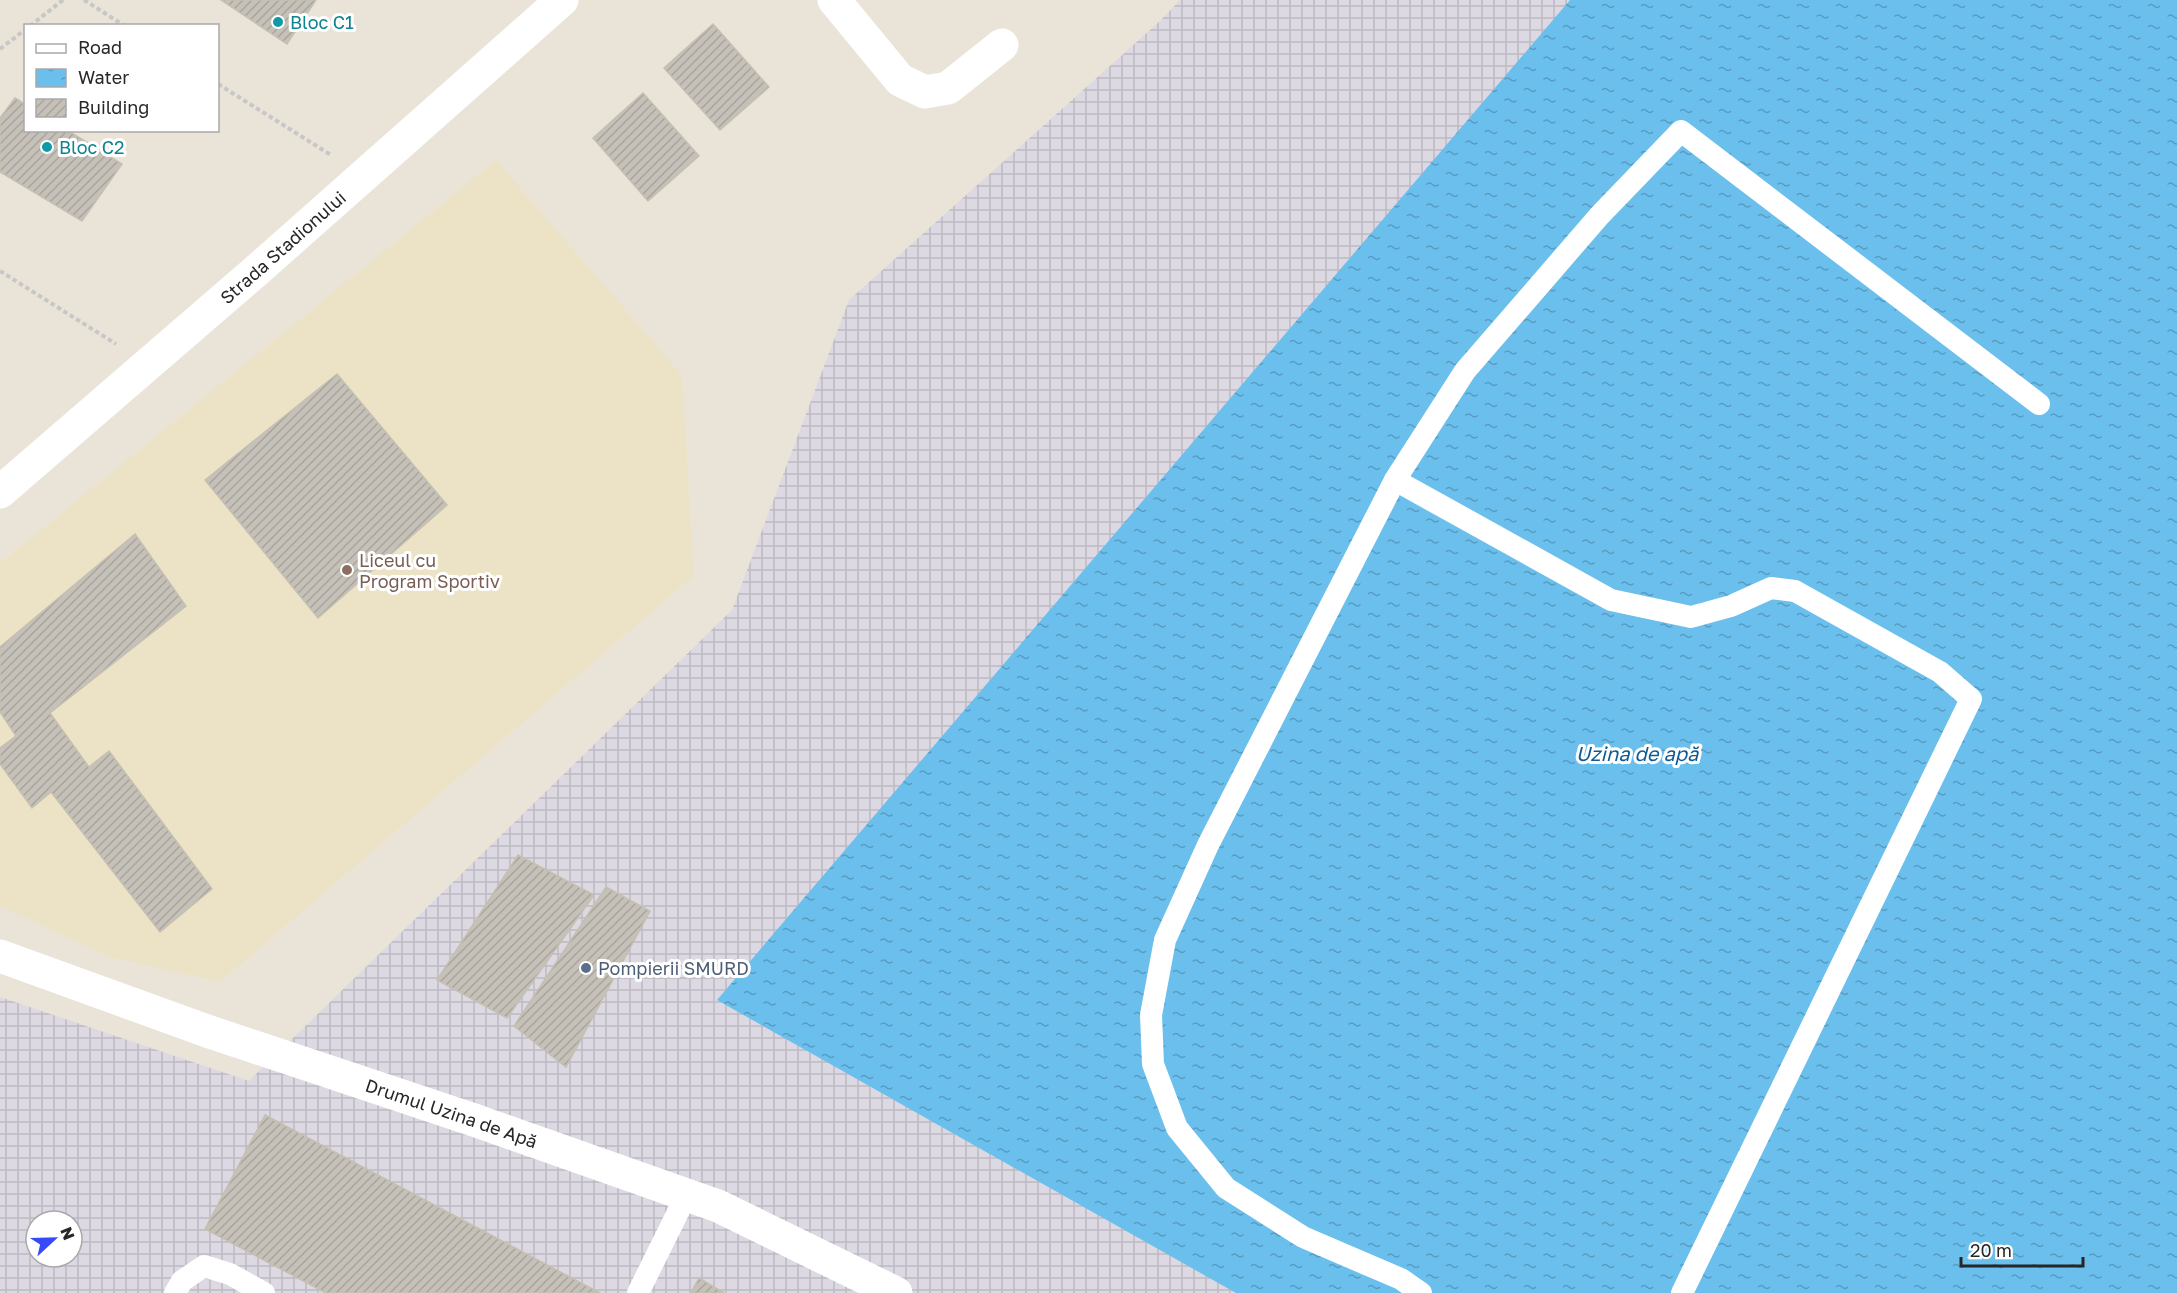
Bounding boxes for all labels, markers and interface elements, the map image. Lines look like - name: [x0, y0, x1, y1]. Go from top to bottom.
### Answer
- place label: Bloc C1: [290, 11, 354, 33]
- marker: Bloc C1: [271, 15, 285, 29]
- legend: [24, 24, 219, 132]
- text: Road: [78, 36, 122, 58]
- text: Water: [78, 66, 129, 88]
- text: Building: [78, 96, 149, 118]
- place label: Bloc C2: [59, 136, 124, 158]
- marker: Bloc C2: [40, 140, 54, 154]
- street label: Strada Stadionului: [215, 186, 350, 308]
- place label: Liceul cu Program Sportiv: [359, 549, 500, 592]
- marker: Liceul cu Program Sportiv: [340, 563, 354, 577]
- water label: Uzina de apă: [1576, 741, 1700, 765]
- place label: Pompierii SMURD: [598, 957, 749, 979]
- marker: Pompierii SMURD: [579, 961, 593, 975]
- street label: Drumul Uzina de Apă: [363, 1074, 540, 1152]
- north arrow: [24, 1209, 84, 1269]
- text: N: [56, 1224, 79, 1243]
- scale bar: [1961, 1230, 2082, 1268]
- text: 20 m: [1970, 1239, 2012, 1261]

